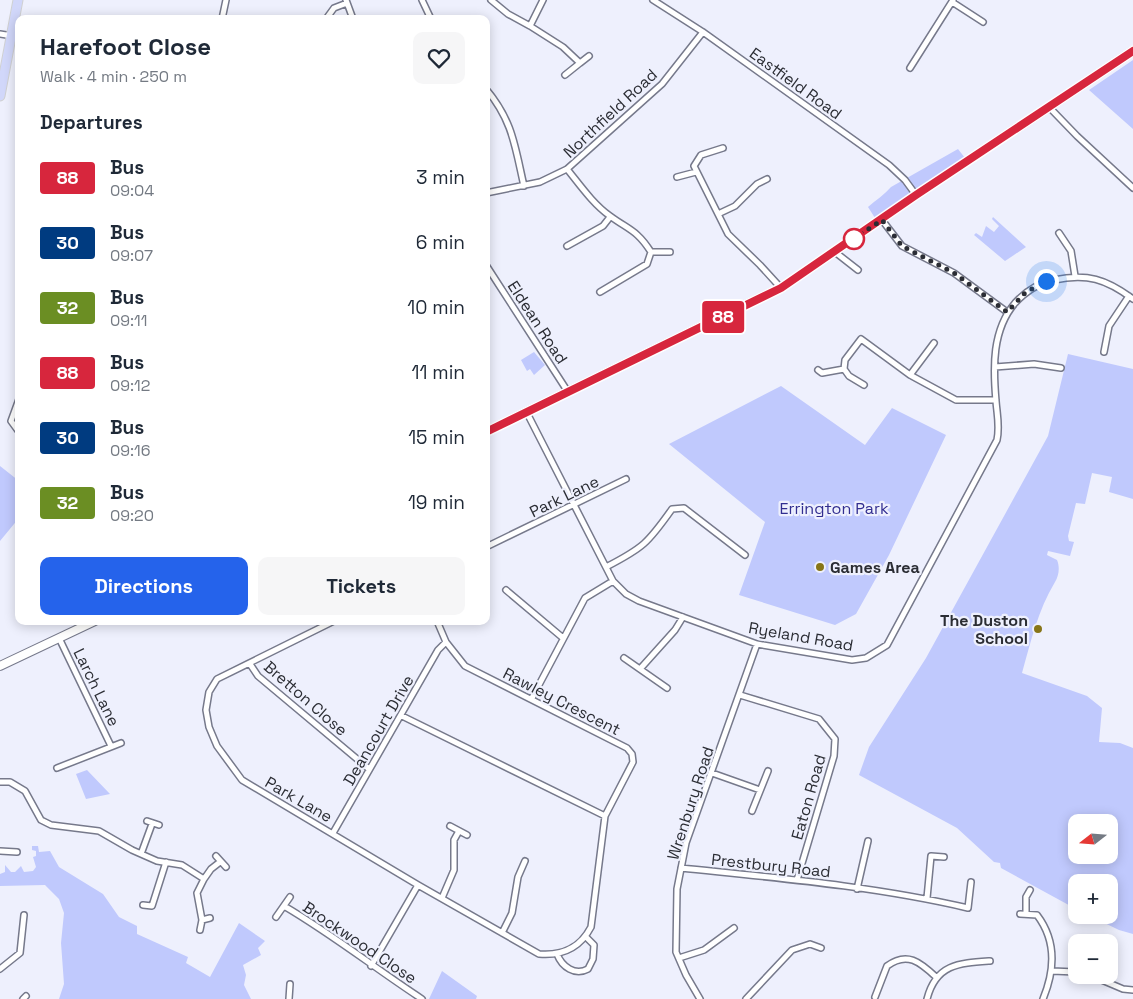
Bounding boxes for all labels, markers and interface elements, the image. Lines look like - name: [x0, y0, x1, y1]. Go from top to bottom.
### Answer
- text: Harefoot Close: [40, 31, 211, 62]
- button: heart: [413, 32, 465, 84]
- street label: Eastfield Road: [745, 43, 846, 124]
- street label: Northfield Road: [559, 64, 662, 162]
- text: Walk · 4 min · 250 m: [40, 66, 187, 87]
- text: Departures: [40, 110, 143, 135]
- text: Bus: [110, 155, 144, 180]
- text: 3 min: [416, 165, 465, 190]
- text: 88: [57, 166, 78, 189]
- text: 09:04: [110, 180, 154, 201]
- text: Bus: [110, 220, 144, 245]
- unlabelled marker: [843, 228, 865, 250]
- text: 6 min: [416, 230, 465, 255]
- text: 30: [56, 231, 79, 254]
- text: 09:07: [110, 245, 153, 266]
- your location: [1034, 269, 1059, 294]
- street label: Eldean Road: [503, 277, 572, 368]
- text: Bus: [110, 285, 144, 310]
- text: 10 min: [407, 295, 465, 320]
- text: 32: [57, 296, 78, 319]
- line badge: 88: [700, 301, 746, 333]
- text: 88: [712, 305, 734, 328]
- text: 09:11: [110, 310, 147, 331]
- text: Bus: [110, 350, 144, 375]
- text: 11 min: [412, 360, 465, 385]
- text: 88: [57, 361, 78, 384]
- text: 09:12: [110, 375, 150, 396]
- text: Bus: [110, 415, 144, 440]
- text: 15 min: [408, 425, 465, 450]
- text: 30: [56, 426, 79, 449]
- text: 09:16: [110, 440, 151, 461]
- street label: Park Lane: [526, 471, 602, 522]
- text: Bus: [110, 480, 144, 505]
- text: 19 min: [408, 490, 465, 515]
- text: 32: [57, 491, 78, 514]
- park label: Errington Park: [779, 498, 889, 519]
- text: 09:20: [110, 505, 154, 526]
- button: Directions: [40, 557, 248, 615]
- button: Tickets: [258, 557, 465, 615]
- place label: Games Area: [830, 557, 920, 578]
- marker: Games Area: [814, 561, 826, 573]
- place label: The Duston School: [940, 610, 1028, 649]
- street label: Ryeland Road: [747, 617, 855, 656]
- marker: The Duston School: [1032, 623, 1044, 635]
- street label: Larch Lane: [69, 645, 124, 730]
- street label: Bretton Close: [259, 656, 352, 740]
- street label: Rawley Crescent: [499, 663, 624, 740]
- street label: Deancourt Drive: [338, 671, 419, 789]
- street label: Wrenbury Road: [662, 744, 719, 863]
- street label: Eaton Road: [786, 752, 831, 842]
- street label: Park Lane: [261, 772, 336, 827]
- north arrow: [1068, 814, 1118, 864]
- map controls: [1068, 814, 1118, 984]
- street label: Prestbury Road: [710, 849, 832, 882]
- button: +: [1068, 874, 1118, 924]
- street label: Brockwood Close: [299, 896, 421, 988]
- button: −: [1068, 934, 1118, 984]

